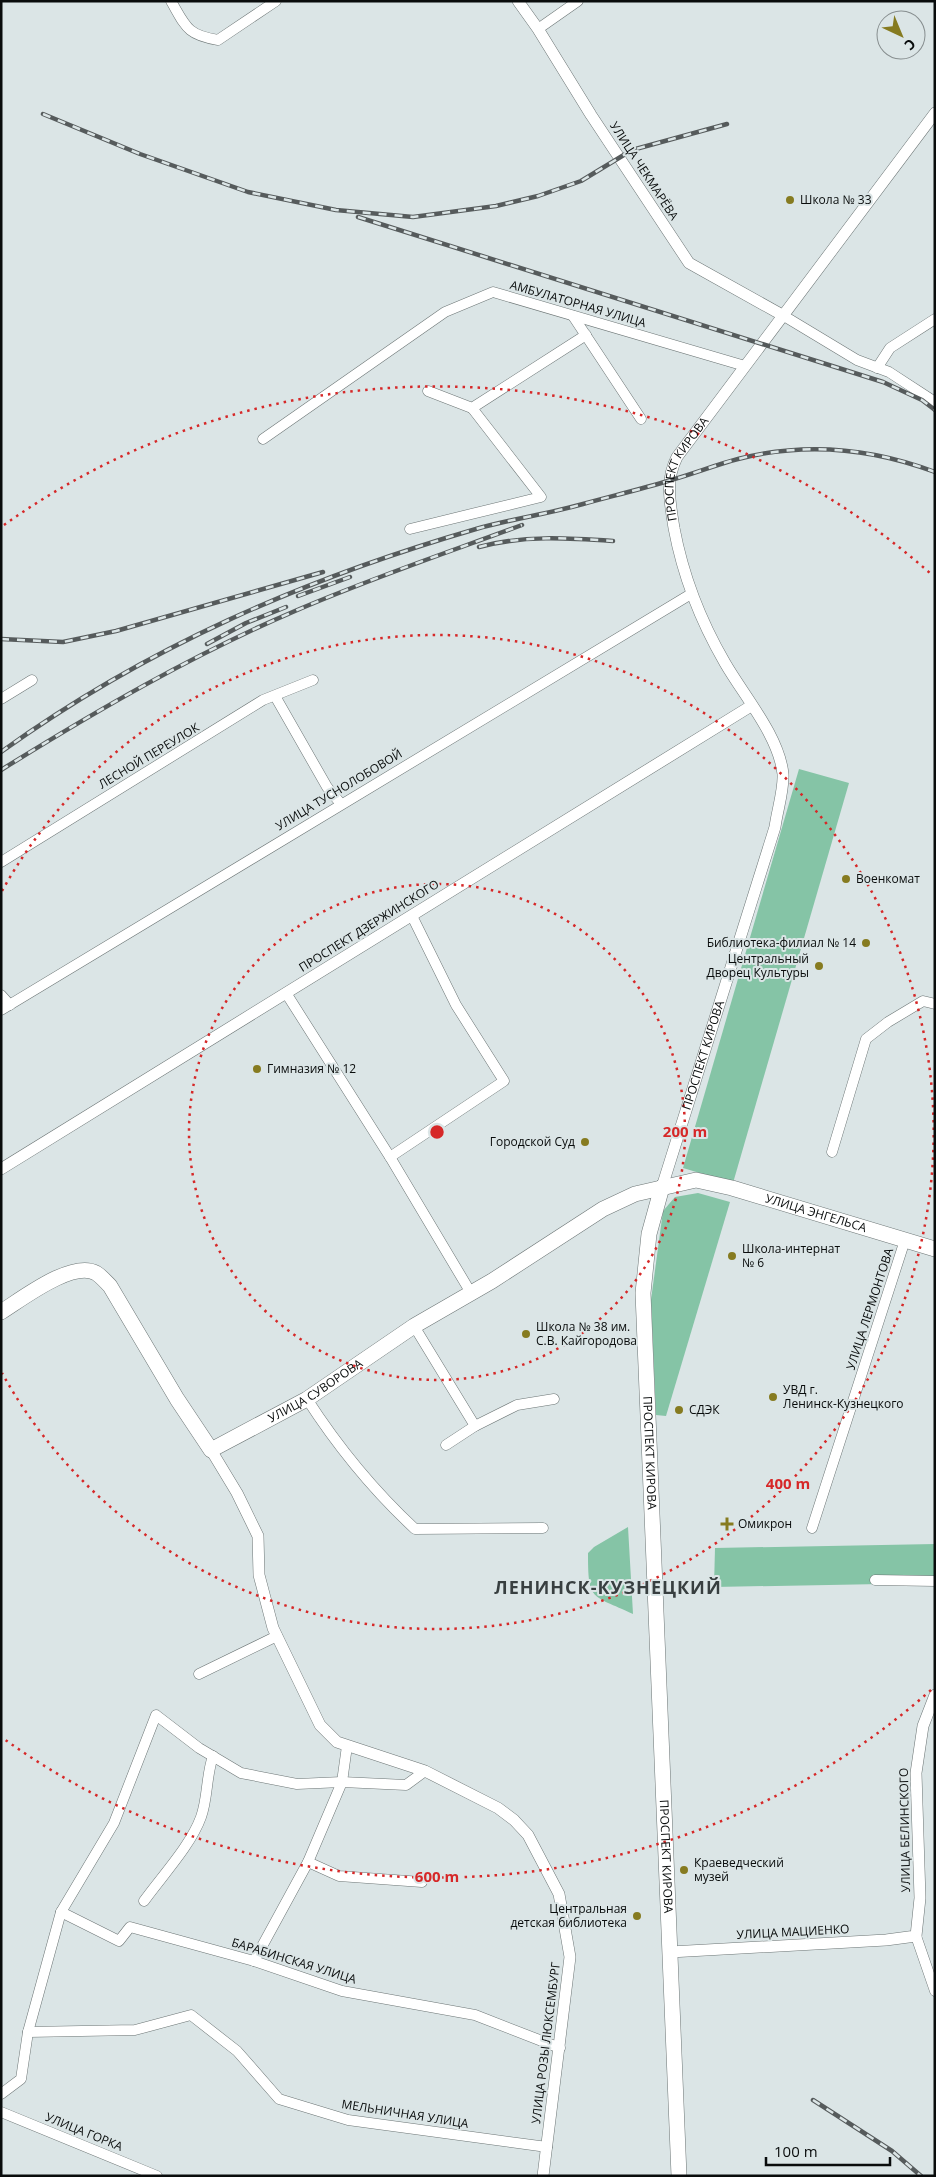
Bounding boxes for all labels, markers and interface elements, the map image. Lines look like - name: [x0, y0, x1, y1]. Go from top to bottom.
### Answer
- north arrow: [876, 10, 926, 60]
- text: С: [901, 35, 920, 55]
- street label: УЛИЦА ЧЕКМАРЁВА: [606, 118, 683, 224]
- place label: Школа № 33: [800, 191, 872, 208]
- marker: Школа № 33: [784, 194, 796, 206]
- street label: АМБУЛАТОРНАЯ УЛИЦА: [508, 276, 649, 331]
- street label: ПРОСПЕКТ КИРОВА: [660, 413, 713, 522]
- street label: ЛЕСНОЙ ПЕРЕУЛОК: [95, 718, 203, 792]
- street label: УЛИЦА ТУСНОЛОБОВОЙ: [272, 745, 405, 834]
- place label: Военкомат: [856, 870, 920, 887]
- marker: Военкомат: [840, 873, 852, 885]
- street label: ПРОСПЕКТ ДЗЕРЖИНСКОГО: [295, 875, 442, 976]
- place label: Библиотека-филиал № 14: [707, 934, 856, 951]
- marker: Библиотека-филиал № 14: [860, 937, 872, 949]
- place label: Центральный Дворец Культуры: [706, 950, 809, 981]
- marker: Центральный Дворец Культуры: [813, 960, 825, 972]
- street label: ПРОСПЕКТ КИРОВА: [678, 998, 728, 1112]
- place label: Гимназия № 12: [267, 1060, 356, 1077]
- marker: Гимназия № 12: [251, 1063, 263, 1075]
- text: 200 m: [663, 1121, 707, 1141]
- centre of rings: [428, 1123, 446, 1141]
- place label: Городской Суд: [490, 1133, 575, 1150]
- marker: Городской Суд: [579, 1136, 591, 1148]
- street label: УЛИЦА ЭНГЕЛЬСА: [763, 1189, 869, 1236]
- place label: Школа-интернат № 6: [742, 1240, 840, 1271]
- street label: УЛИЦА ЛЕРМОНТОВА: [842, 1245, 897, 1372]
- marker: Школа-интернат № 6: [726, 1250, 738, 1262]
- place label: Школа № 38 им. С.В. Кайгородова: [536, 1318, 637, 1349]
- marker: Школа № 38 им. С.В. Кайгородова: [520, 1328, 532, 1340]
- street label: УЛИЦА СУВОРОВА: [265, 1354, 366, 1426]
- place label: УВД г. Ленинск-Кузнецкого: [783, 1381, 904, 1412]
- marker: УВД г. Ленинск-Кузнецкого: [767, 1391, 779, 1403]
- street label: ПРОСПЕКТ КИРОВА: [639, 1396, 661, 1510]
- place label: СДЭК: [689, 1401, 720, 1418]
- marker: СДЭК: [673, 1404, 685, 1416]
- text: 400 m: [766, 1473, 810, 1493]
- place label: Омикрон: [738, 1515, 792, 1532]
- marker: Омикрон: [720, 1517, 734, 1531]
- district label: ЛЕНИНСК-КУЗНЕЦКИЙ: [494, 1575, 722, 1599]
- street label: УЛИЦА БЕЛИНСКОГО: [895, 1768, 914, 1893]
- street label: ПРОСПЕКТ КИРОВА: [656, 1799, 677, 1914]
- place label: Краеведческий музей: [694, 1854, 784, 1885]
- marker: Краеведческий музей: [678, 1864, 690, 1876]
- text: 600 m: [415, 1866, 459, 1886]
- place label: Центральная детская библиотека: [510, 1900, 627, 1931]
- marker: Центральная детская библиотека: [631, 1910, 643, 1922]
- street label: УЛИЦА МАЦИЕНКО: [736, 1920, 850, 1943]
- street label: БАРАБИНСКАЯ УЛИЦА: [230, 1933, 359, 1988]
- street label: УЛИЦА РОЗЫ ЛЮКСЕМБУРГ: [527, 1961, 564, 2125]
- street label: МЕЛЬНИЧНАЯ УЛИЦА: [340, 2095, 470, 2132]
- street label: УЛИЦА ГОРКА: [43, 2108, 126, 2155]
- scale bar: [766, 2134, 890, 2166]
- text: 100 m: [774, 2141, 818, 2161]

